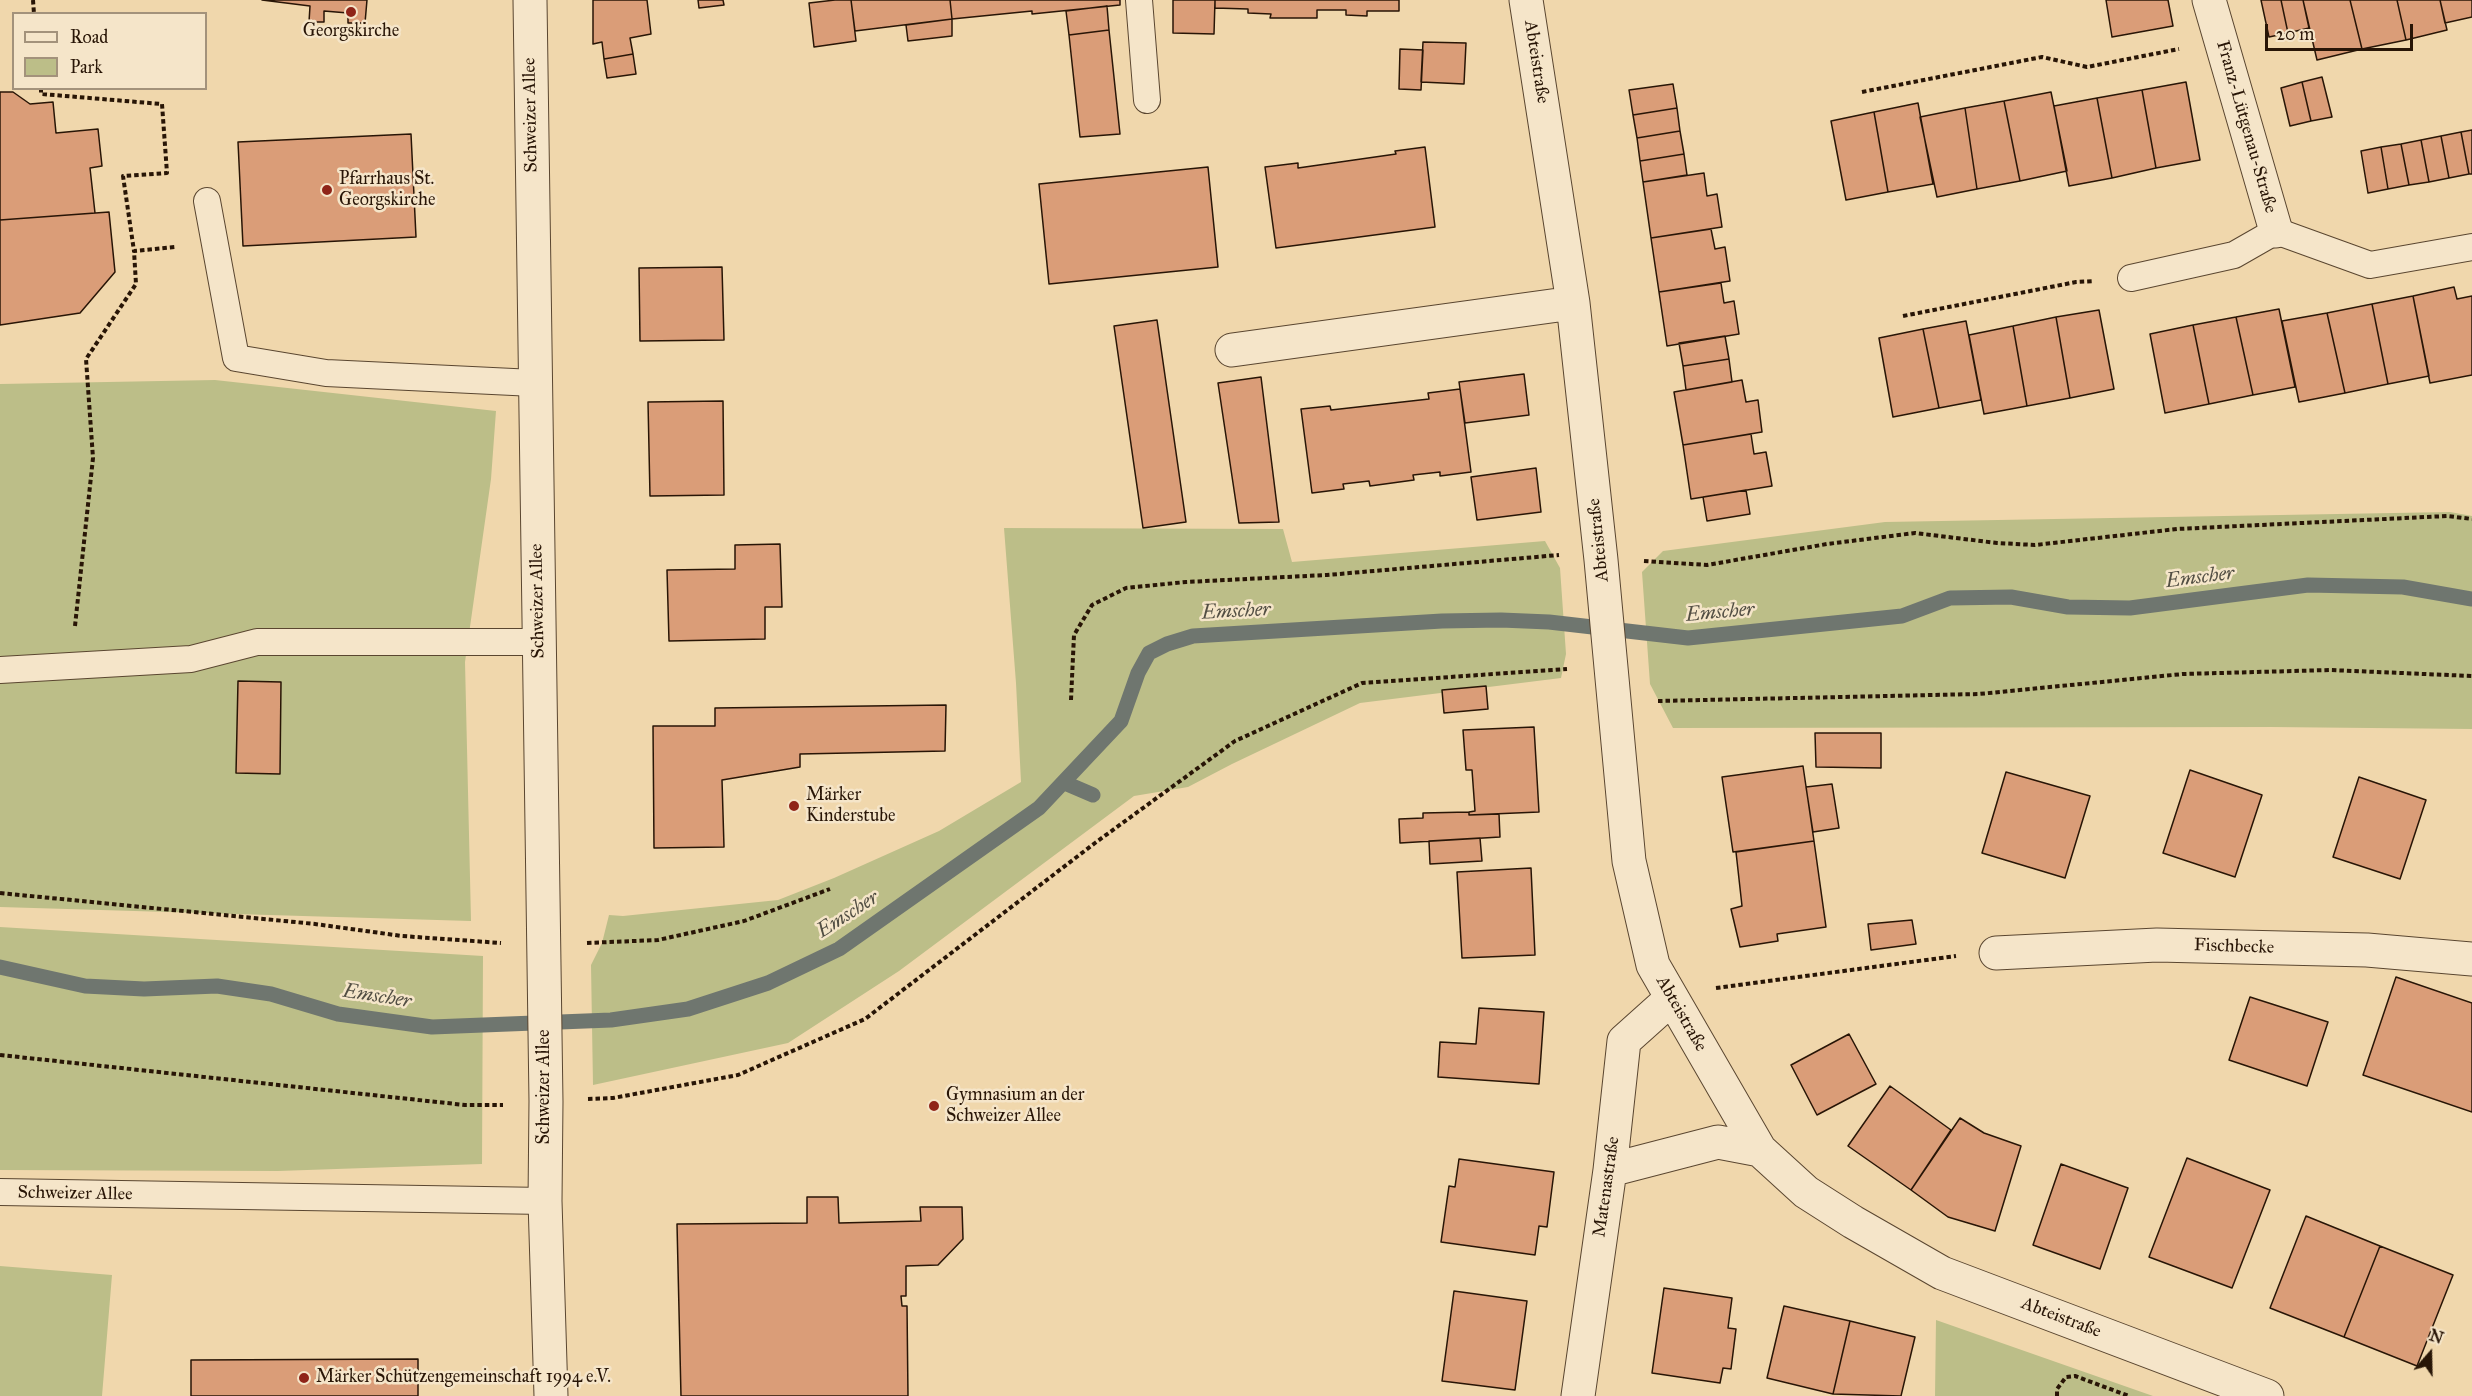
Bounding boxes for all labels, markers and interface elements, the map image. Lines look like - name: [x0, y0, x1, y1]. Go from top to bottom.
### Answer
- marker: Georgskirche: [344, 5, 358, 19]
- legend: [12, 12, 207, 90]
- scale bar: [2268, 12, 2416, 50]
- street label: Abteistraße: [1519, 19, 1553, 105]
- place label: Georgskirche: [303, 21, 399, 43]
- text: 20 m: [2276, 23, 2314, 45]
- text: Road: [70, 26, 108, 48]
- street label: Franz-Lütgenau-Straße: [2211, 38, 2281, 216]
- text: Park: [70, 56, 103, 78]
- street label: Schweizer Allee: [519, 57, 543, 173]
- place label: Pfarrhaus St. Georgskirche: [339, 169, 435, 212]
- marker: Pfarrhaus St. Georgskirche: [320, 183, 334, 197]
- street label: Abteistraße: [1584, 497, 1614, 583]
- street label: Schweizer Allee: [526, 543, 550, 659]
- water label: Emscher: [2164, 562, 2236, 594]
- water label: Emscher: [1201, 598, 1271, 626]
- water label: Emscher: [1685, 598, 1755, 628]
- place label: Märker Kinderstube: [806, 785, 895, 828]
- marker: Märker Kinderstube: [787, 799, 801, 813]
- water label: Emscher: [812, 886, 884, 944]
- street label: Fischbecke: [2193, 935, 2275, 959]
- street label: Abteistraße: [1651, 972, 1711, 1056]
- water label: Emscher: [341, 980, 413, 1014]
- street label: Schweizer Allee: [534, 1029, 556, 1145]
- place label: Gymnasium an der Schweizer Allee: [946, 1085, 1085, 1128]
- marker: Gymnasium an der Schweizer Allee: [927, 1099, 941, 1113]
- street label: Matenastraße: [1589, 1135, 1625, 1239]
- street label: Schweizer Allee: [17, 1182, 133, 1206]
- street label: Abteistraße: [2018, 1293, 2104, 1343]
- north arrow: [2400, 1324, 2460, 1384]
- text: N: [2427, 1325, 2446, 1348]
- place label: Märker Schützengemeinschaft 1994 e.V.: [316, 1367, 611, 1389]
- marker: Märker Schützengemeinschaft 1994 e.V.: [297, 1371, 311, 1385]

